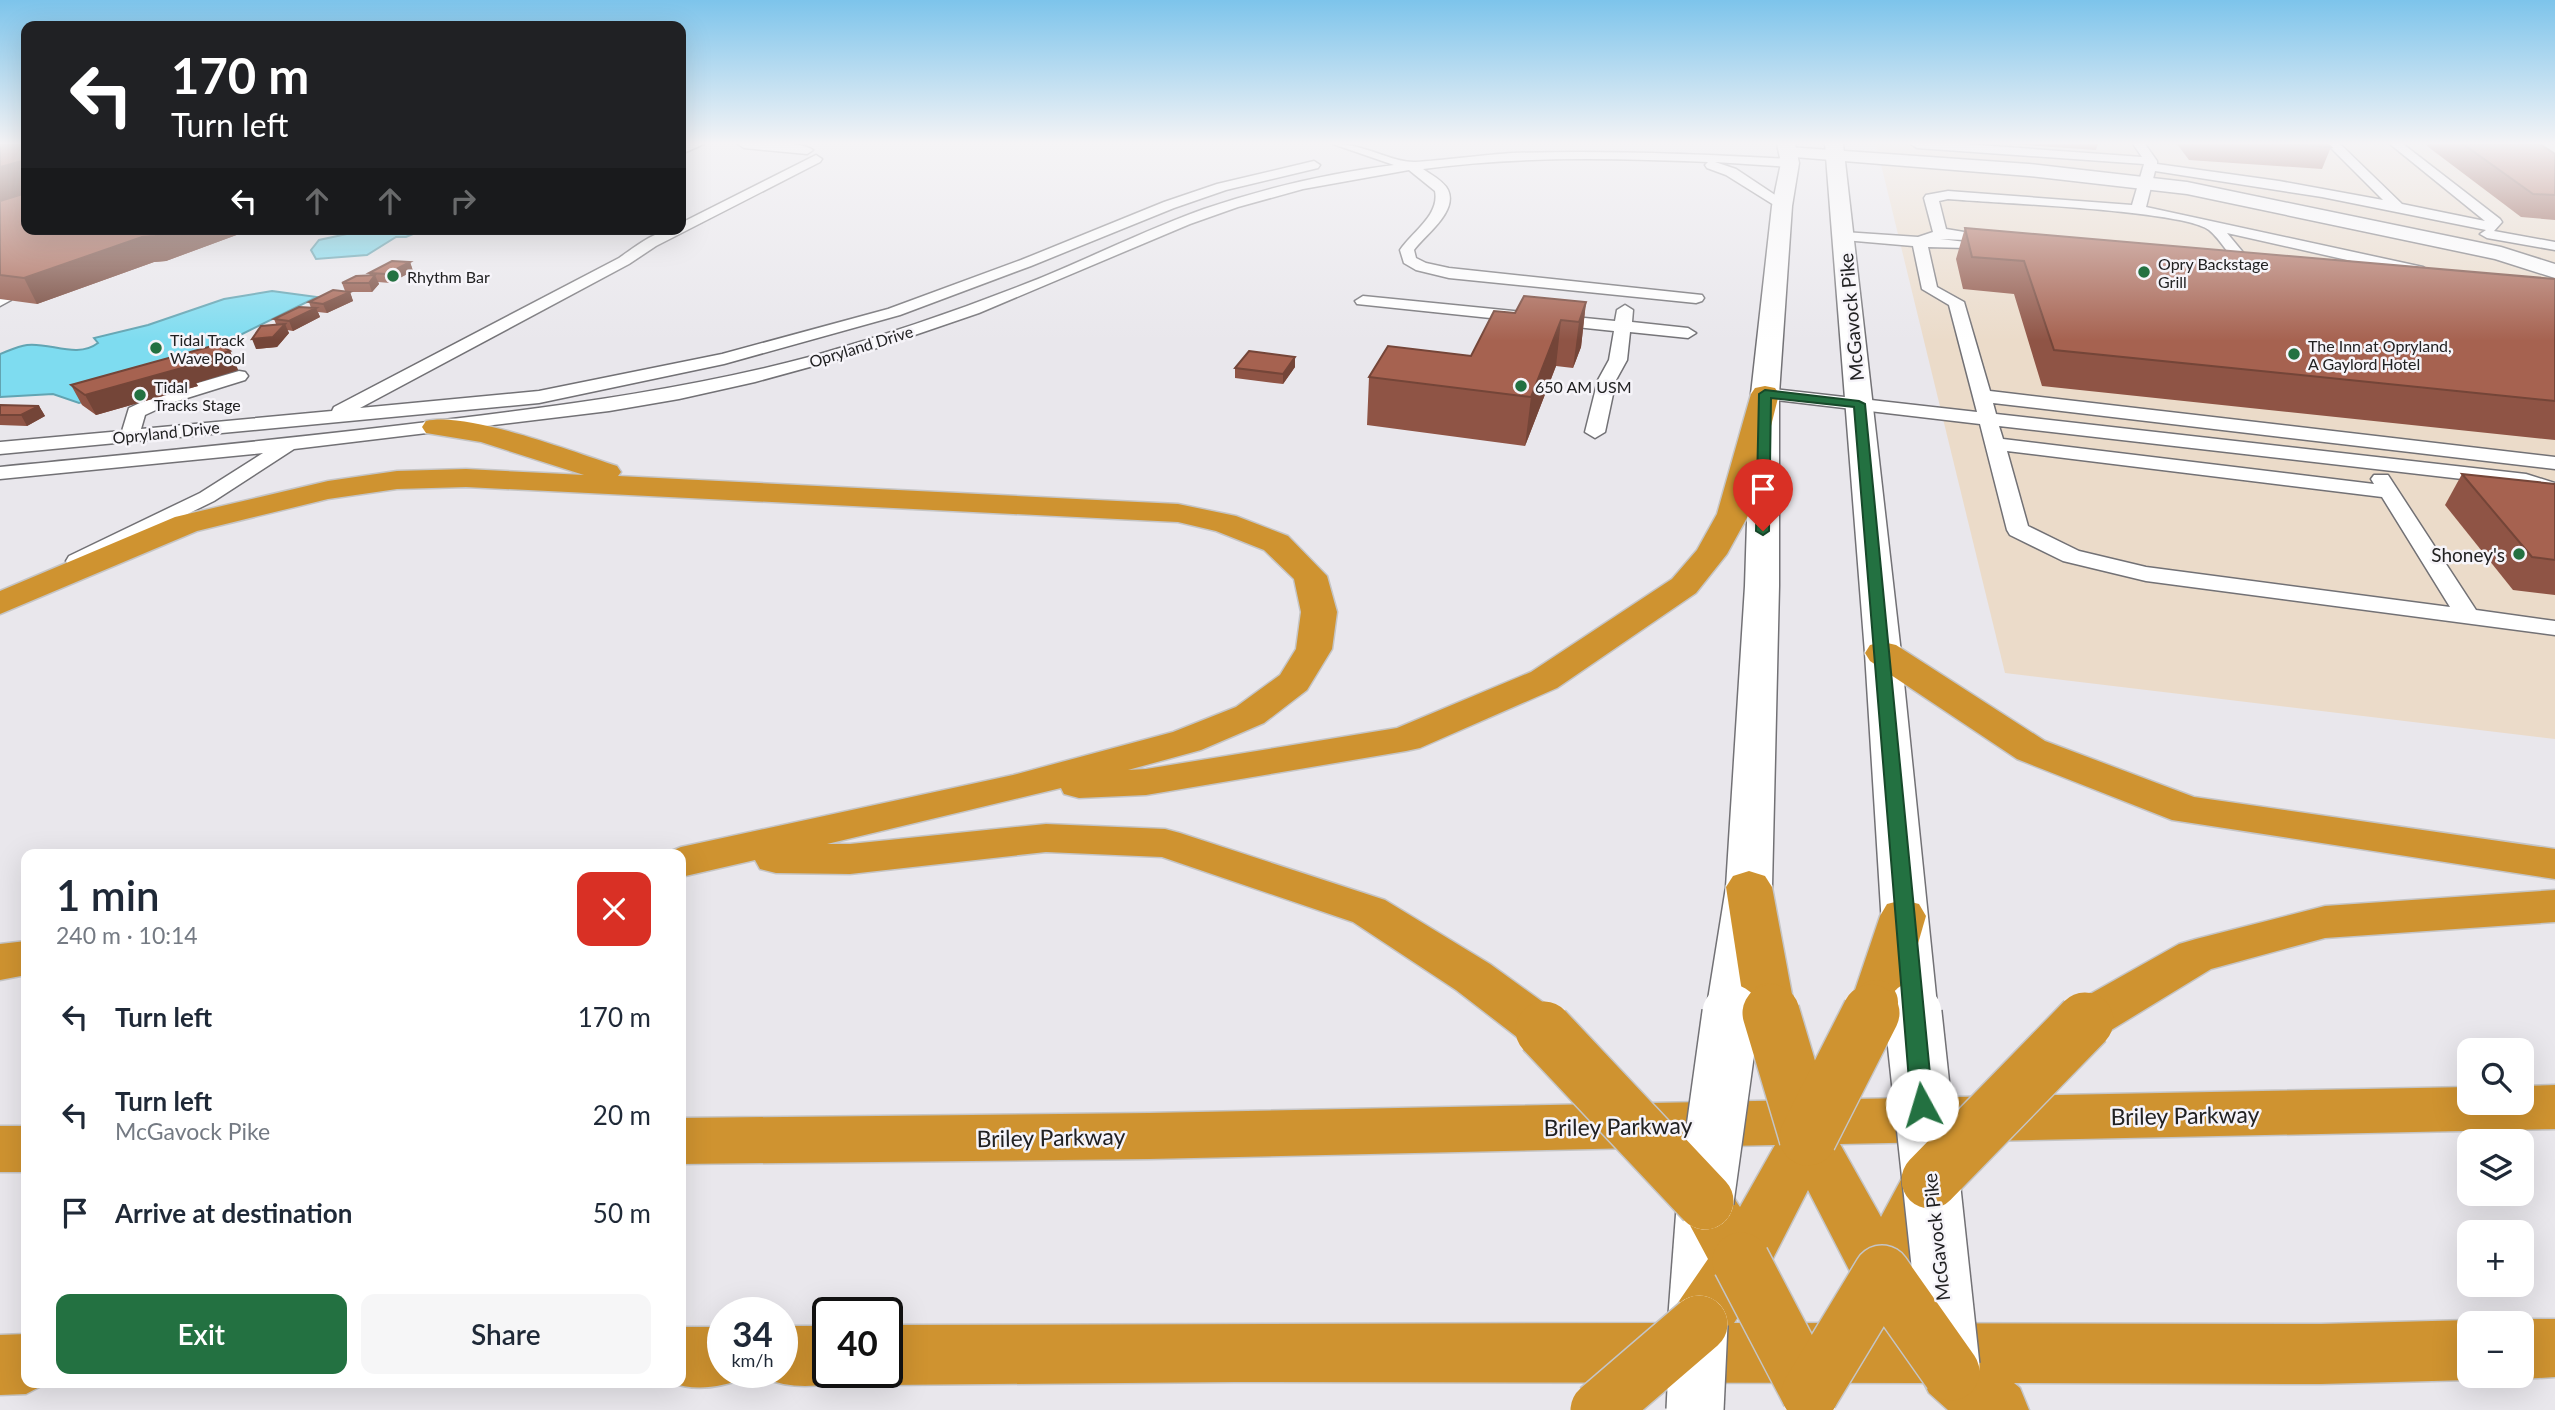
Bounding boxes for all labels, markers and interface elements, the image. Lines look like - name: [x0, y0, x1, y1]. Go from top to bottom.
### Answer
- text: 170 m: [171, 46, 309, 104]
- icon: left: [56, 49, 147, 140]
- text: Turn left: [171, 105, 288, 144]
- icon: left: [225, 182, 263, 220]
- icon: ahead: [298, 182, 336, 220]
- icon: ahead: [371, 182, 409, 220]
- icon: right: [444, 182, 482, 220]
- street label: McGavock Pike: [1834, 252, 1868, 382]
- place label: Opry Backstage Grill: [2158, 254, 2269, 291]
- marker: Opry Backstage Grill: [2136, 264, 2152, 280]
- place label: Rhythm Bar: [407, 267, 490, 286]
- marker: Rhythm Bar: [385, 268, 401, 284]
- street label: Opryland Drive: [807, 321, 915, 371]
- place label: Tidal Track Wave Pool: [170, 330, 246, 367]
- place label: The Inn at Opryland, A Gaylord Hotel: [2308, 336, 2452, 373]
- marker: Tidal Track Wave Pool: [148, 340, 164, 356]
- marker: The Inn at Opryland, A Gaylord Hotel: [2286, 346, 2302, 362]
- place label: Tidal Tracks Stage: [154, 377, 241, 414]
- place label: 650 AM USM: [1535, 377, 1632, 396]
- marker: 650 AM USM: [1513, 378, 1529, 394]
- marker: Tidal Tracks Stage: [132, 387, 148, 403]
- street label: Opryland Drive: [112, 417, 220, 447]
- pin: [1733, 459, 1793, 531]
- icon: arrive: [1744, 470, 1782, 508]
- place label: Shoney's: [2431, 543, 2505, 566]
- marker: Shoney's: [2511, 546, 2527, 562]
- text: 1 min: [56, 870, 160, 920]
- button: close: [577, 872, 651, 946]
- text: 240 m · 10:14: [56, 921, 198, 949]
- icon: left: [56, 998, 94, 1036]
- text: Turn left: [115, 1001, 212, 1033]
- text: 170 m: [578, 1001, 651, 1033]
- map controls: [2457, 1038, 2534, 1388]
- button: search: [2457, 1038, 2534, 1115]
- position arrow: [1885, 1068, 1959, 1142]
- text: Turn left: [115, 1085, 212, 1117]
- icon: left: [56, 1096, 94, 1134]
- text: 20 m: [593, 1099, 651, 1131]
- street label: Briley Parkway: [2110, 1100, 2260, 1130]
- street label: Briley Parkway: [1543, 1111, 1693, 1141]
- text: McGavock Pike: [115, 1117, 270, 1145]
- street label: Briley Parkway: [976, 1122, 1126, 1152]
- button: layers: [2457, 1129, 2534, 1206]
- street label: McGavock Pike: [1918, 1172, 1954, 1302]
- icon: arrive: [56, 1194, 94, 1232]
- text: Arrive at destination: [115, 1197, 352, 1229]
- text: 50 m: [593, 1197, 651, 1229]
- button: +: [2457, 1220, 2534, 1297]
- button: Exit: [56, 1294, 347, 1374]
- button: Share: [361, 1294, 651, 1374]
- speed limit sign: 40: [812, 1297, 903, 1388]
- button: −: [2457, 1311, 2534, 1388]
- text: 34: [732, 1312, 773, 1354]
- text: km/h: [731, 1349, 774, 1371]

